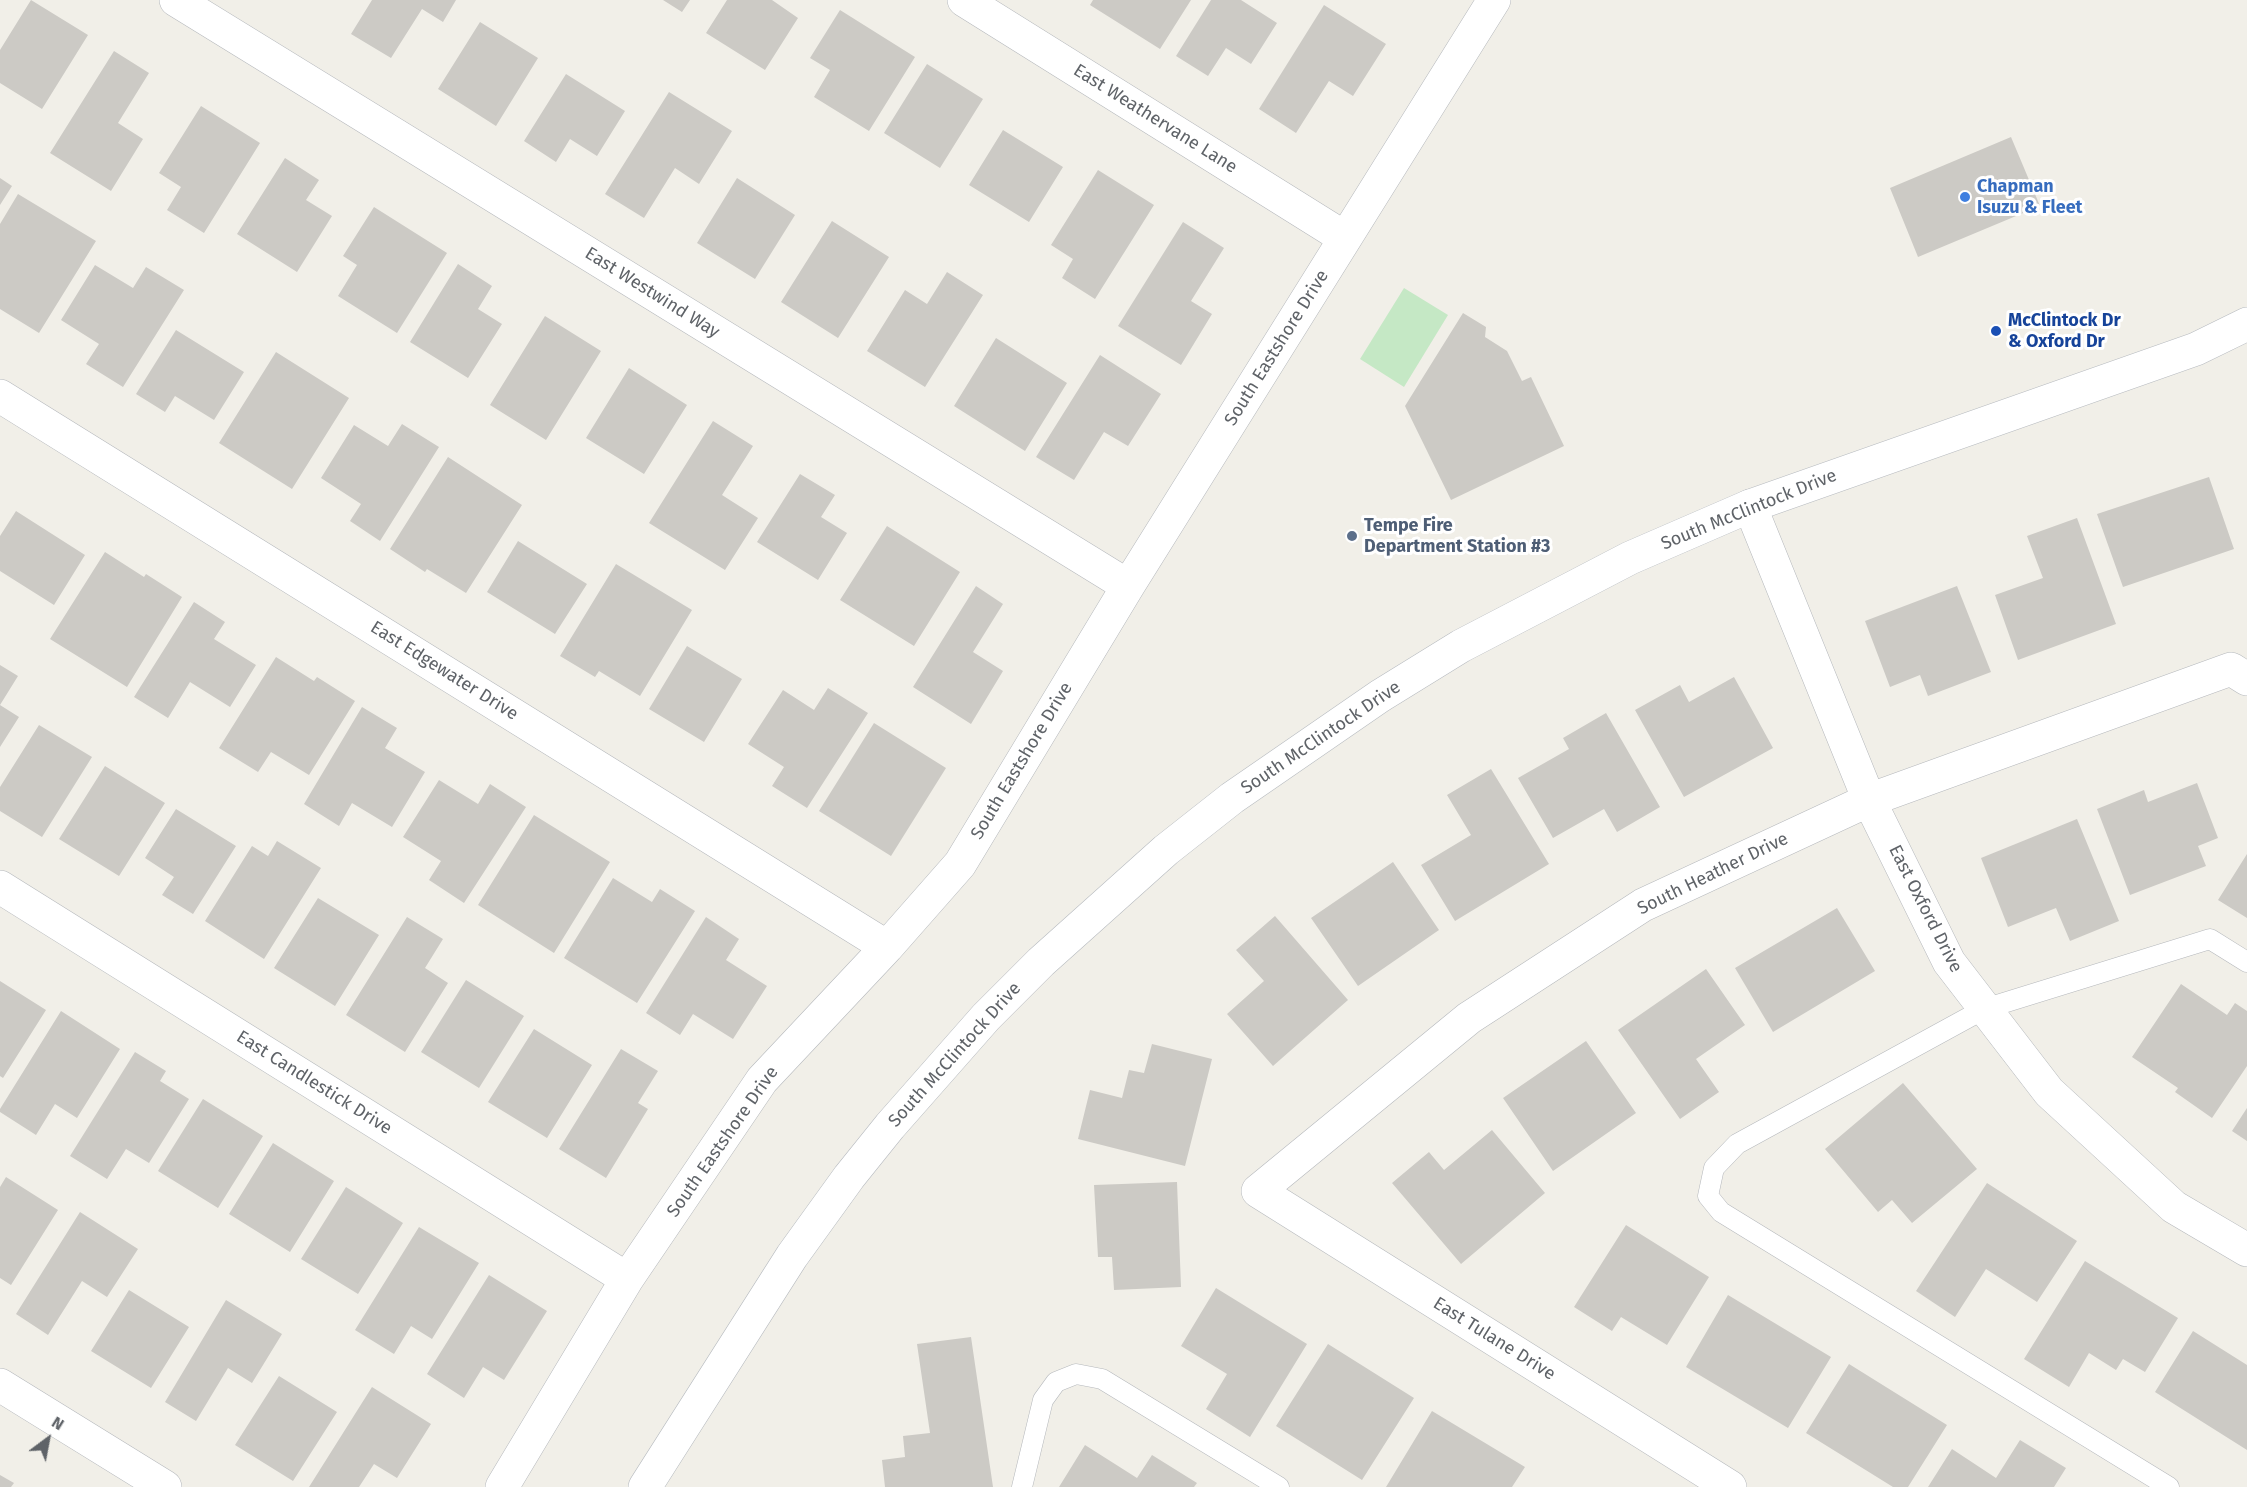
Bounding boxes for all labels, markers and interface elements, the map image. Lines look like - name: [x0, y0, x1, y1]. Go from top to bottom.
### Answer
- street label: East Weathervane Lane: [1069, 60, 1241, 178]
- place label: Chapman Isuzu & Fleet: [1977, 176, 2083, 219]
- marker: Chapman Isuzu & Fleet: [1958, 190, 1972, 204]
- street label: East Westwind Way: [581, 243, 723, 343]
- street label: South Eastshore Drive: [1220, 266, 1334, 430]
- place label: McClintock Dr & Oxford Dr: [2008, 310, 2121, 352]
- marker: McClintock Dr & Oxford Dr: [1989, 324, 2003, 338]
- street label: South McClintock Drive: [1658, 465, 1840, 555]
- place label: Tempe Fire Department Station #3: [1364, 515, 1550, 558]
- marker: Tempe Fire Department Station #3: [1345, 529, 1359, 543]
- street label: East Edgewater Drive: [366, 617, 522, 725]
- street label: South McClintock Drive: [1237, 677, 1405, 799]
- street label: South Eastshore Drive: [967, 679, 1077, 843]
- street label: South Heather Drive: [1634, 828, 1792, 920]
- street label: East Oxford Drive: [1884, 842, 1966, 976]
- street label: South McClintock Drive: [884, 978, 1026, 1132]
- street label: East Candlestick Drive: [232, 1026, 396, 1140]
- street label: South Eastshore Drive: [663, 1062, 783, 1222]
- street label: East Tulane Drive: [1429, 1293, 1559, 1385]
- north arrow: [18, 1409, 78, 1469]
- text: N: [48, 1412, 67, 1434]

